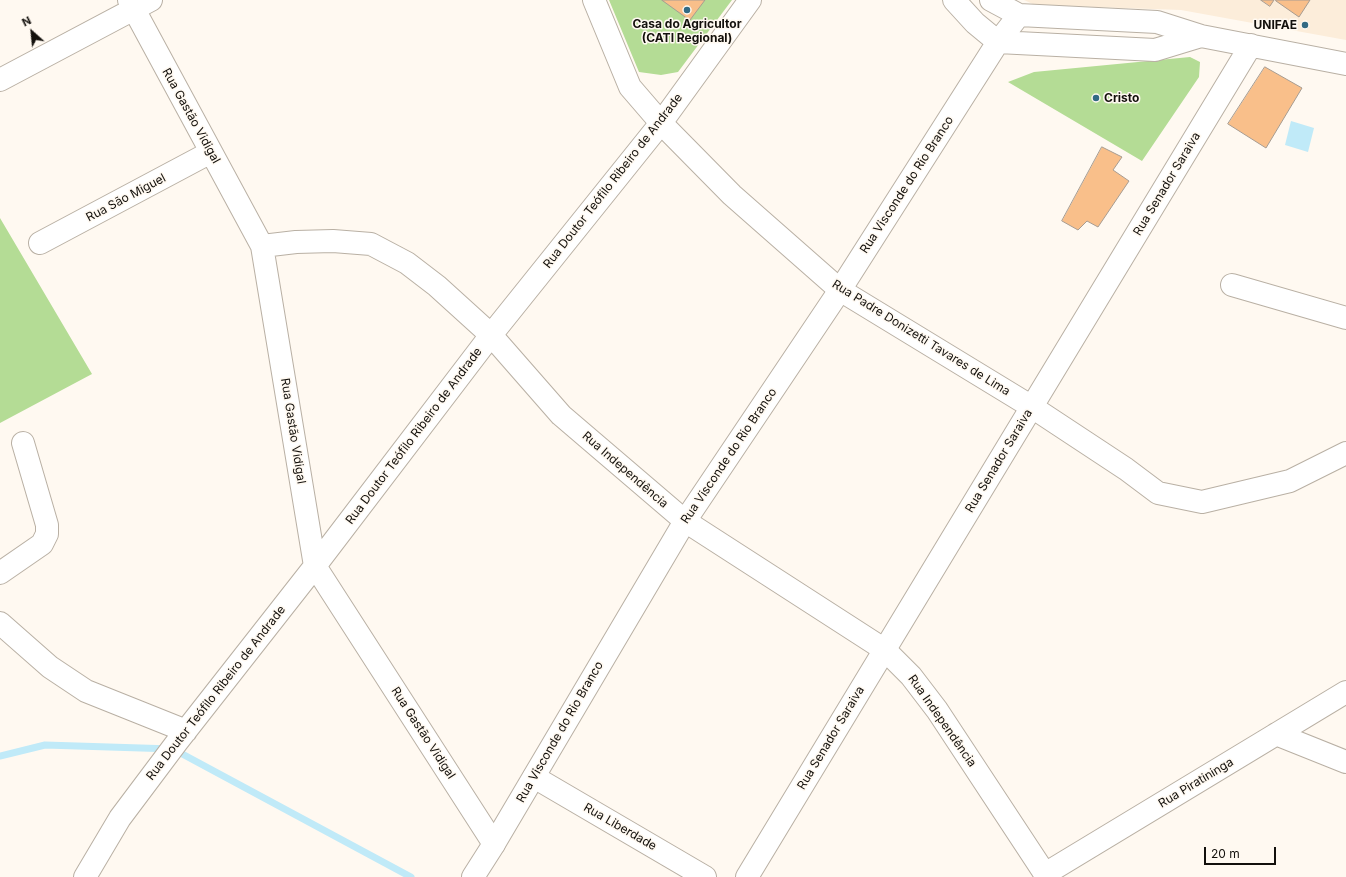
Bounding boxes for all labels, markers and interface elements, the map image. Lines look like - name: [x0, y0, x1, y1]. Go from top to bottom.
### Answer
- marker: Casa do Agricultor (CATI Regional): [682, 5, 692, 15]
- north arrow: [12, 12, 52, 52]
- text: N: [20, 13, 33, 29]
- place label: Casa do Agricultor (CATI Regional): [632, 17, 742, 45]
- place label: UNIFAE: [1254, 18, 1297, 32]
- marker: UNIFAE: [1300, 20, 1310, 30]
- street label: Rua Gastão Vidigal: [159, 66, 223, 166]
- street label: Rua Doutor Teófilo Ribeiro de Andrade: [540, 91, 686, 271]
- place label: Cristo: [1104, 91, 1139, 105]
- marker: Cristo: [1091, 93, 1101, 103]
- street label: Rua Visconde do Rio Branco: [857, 114, 957, 256]
- street label: Rua Senador Saraiva: [1130, 130, 1204, 238]
- street label: Rua São Miguel: [84, 171, 168, 225]
- street label: Rua Padre Donizetti Tavares de Lima: [829, 277, 1013, 399]
- street label: Rua Doutor Teófilo Ribeiro de Andrade: [343, 345, 485, 527]
- street label: Rua Gastão Vidigal: [278, 377, 308, 485]
- street label: Rua Visconde do Rio Branco: [678, 385, 780, 527]
- street label: Rua Senador Saraiva: [962, 407, 1036, 515]
- street label: Rua Independência: [579, 429, 671, 511]
- street label: Rua Doutor Teófilo Ribeiro de Andrade: [143, 603, 289, 783]
- street label: Rua Visconde do Rio Branco: [514, 659, 606, 805]
- street label: Rua Independência: [905, 672, 979, 770]
- street label: Rua Gastão Vidigal: [388, 684, 458, 782]
- street label: Rua Senador Saraiva: [794, 684, 868, 792]
- street label: Rua Piratininga: [1156, 755, 1236, 811]
- street label: Rua Liberdade: [581, 800, 659, 854]
- scale bar: [1206, 839, 1278, 865]
- text: 20 m: [1211, 846, 1240, 861]

